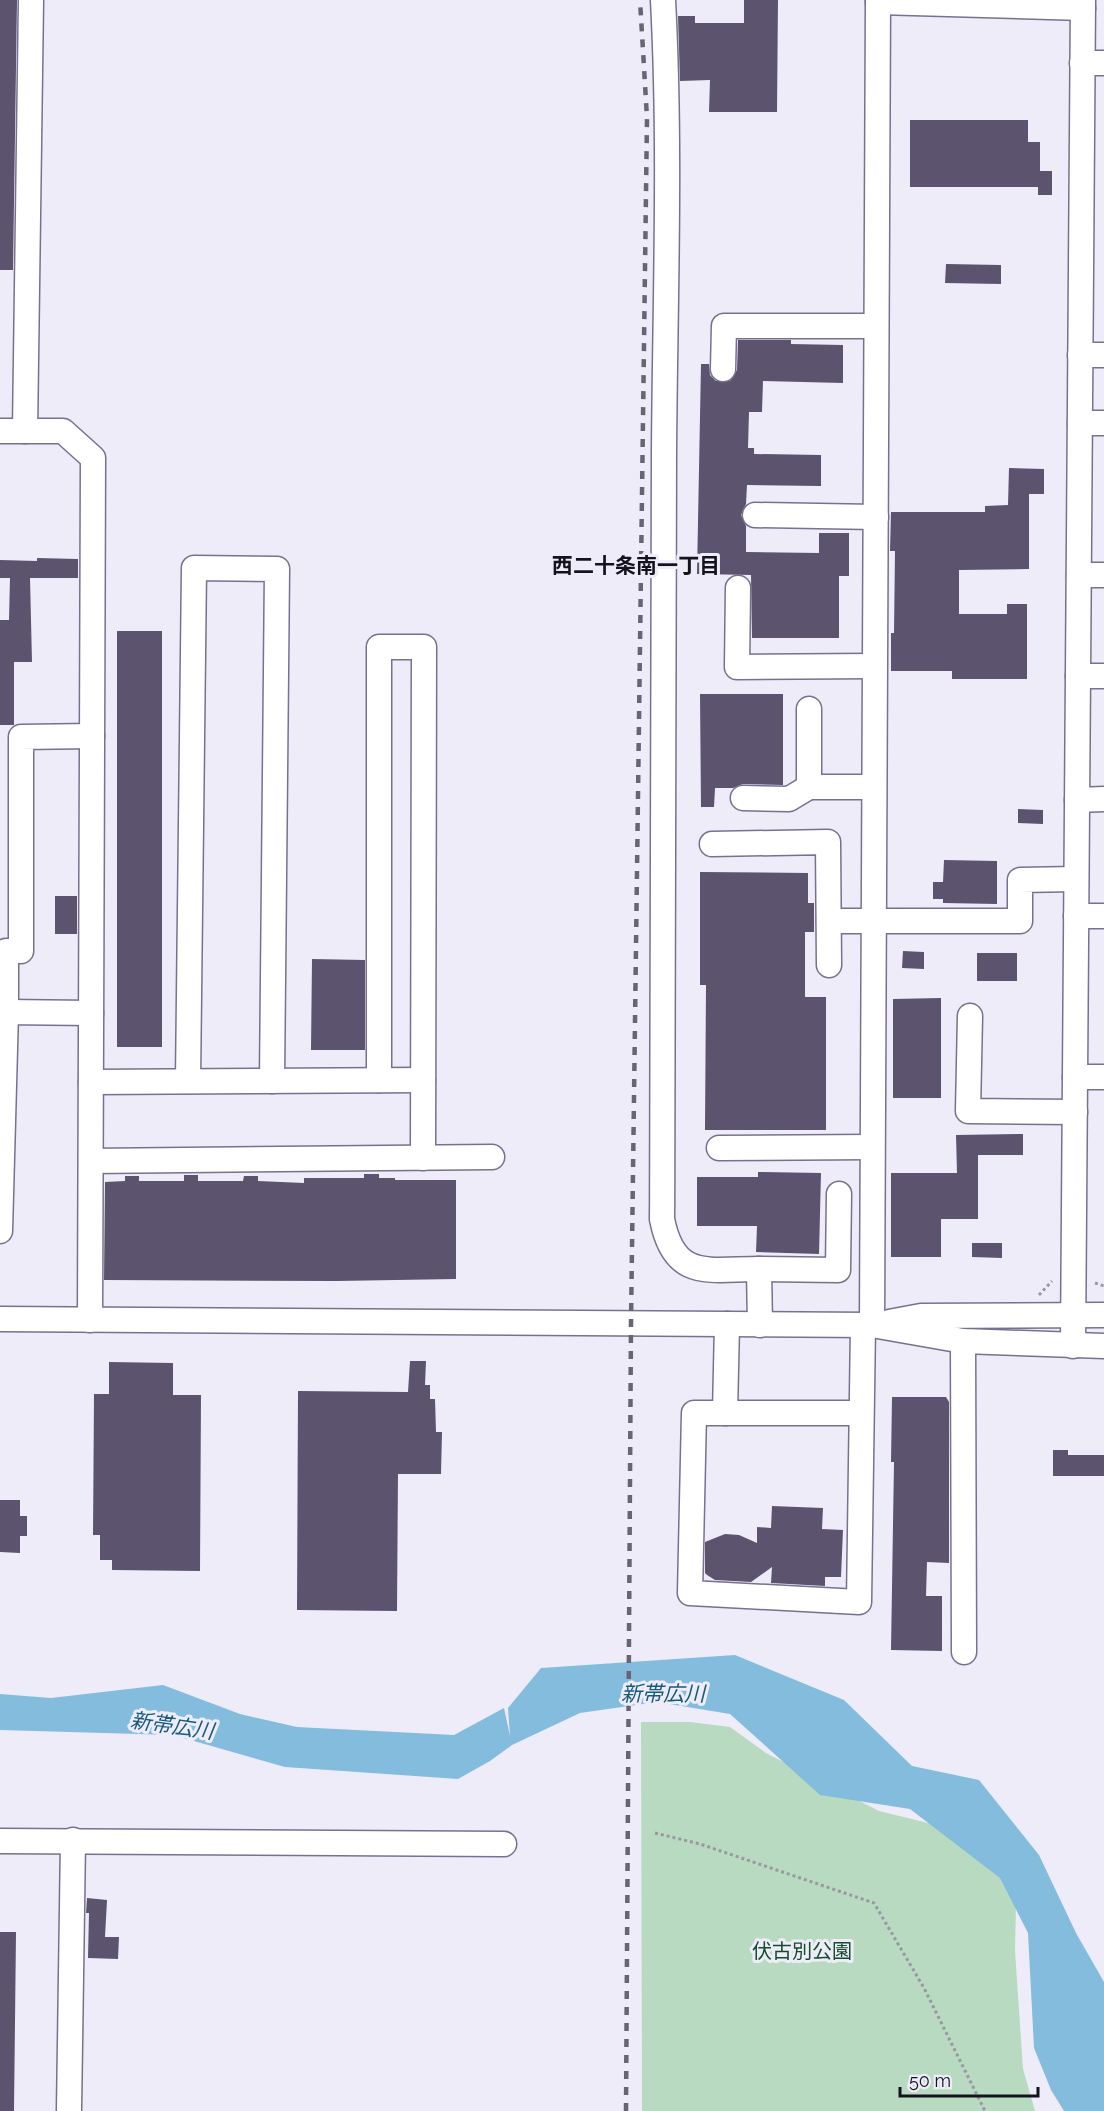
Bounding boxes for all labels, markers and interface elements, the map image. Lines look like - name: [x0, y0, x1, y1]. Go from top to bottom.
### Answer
- district label: 西二十条南一丁目: [552, 553, 720, 578]
- water label: 新帯広川: [621, 1681, 707, 1706]
- water label: 新帯広川: [129, 1707, 217, 1744]
- park label: 伏古別公園: [752, 1939, 852, 1963]
- scale bar: [900, 2060, 1038, 2098]
- text: 50 m: [909, 2070, 951, 2091]

